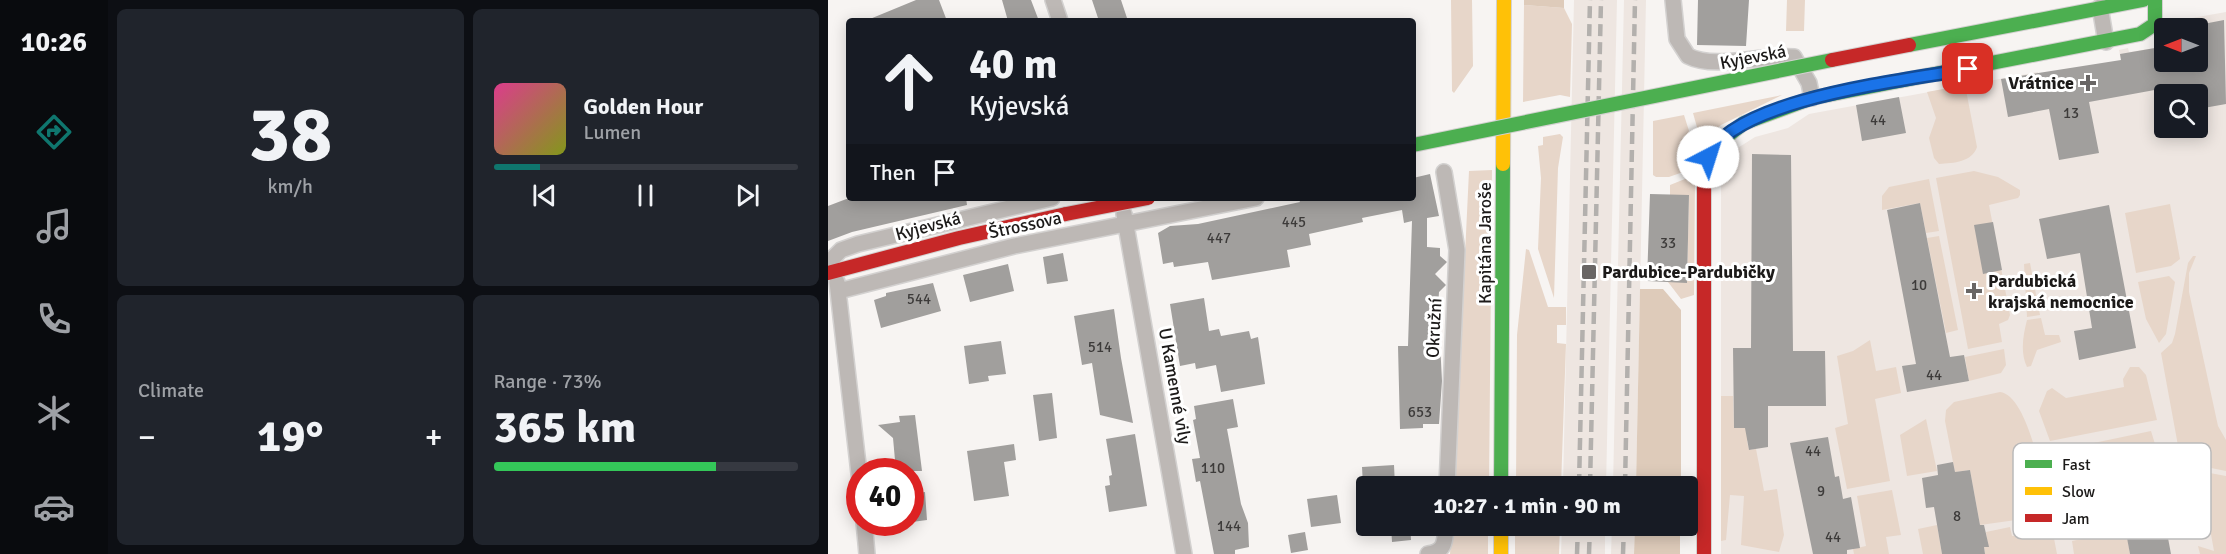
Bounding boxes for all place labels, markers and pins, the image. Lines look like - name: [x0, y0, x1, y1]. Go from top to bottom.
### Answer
- pin: [1942, 43, 1993, 94]
- place label: Vrátnice: [2008, 72, 2074, 94]
- marker: Vrátnice: [2079, 74, 2097, 92]
- place label: Pardubice-Pardubičky: [1602, 261, 1775, 283]
- marker: Pardubice-Pardubičky: [1580, 263, 1598, 281]
- place label: Pardubická krajská nemocnice: [1988, 270, 2134, 313]
- marker: Pardubická krajská nemocnice: [1965, 282, 1983, 300]

